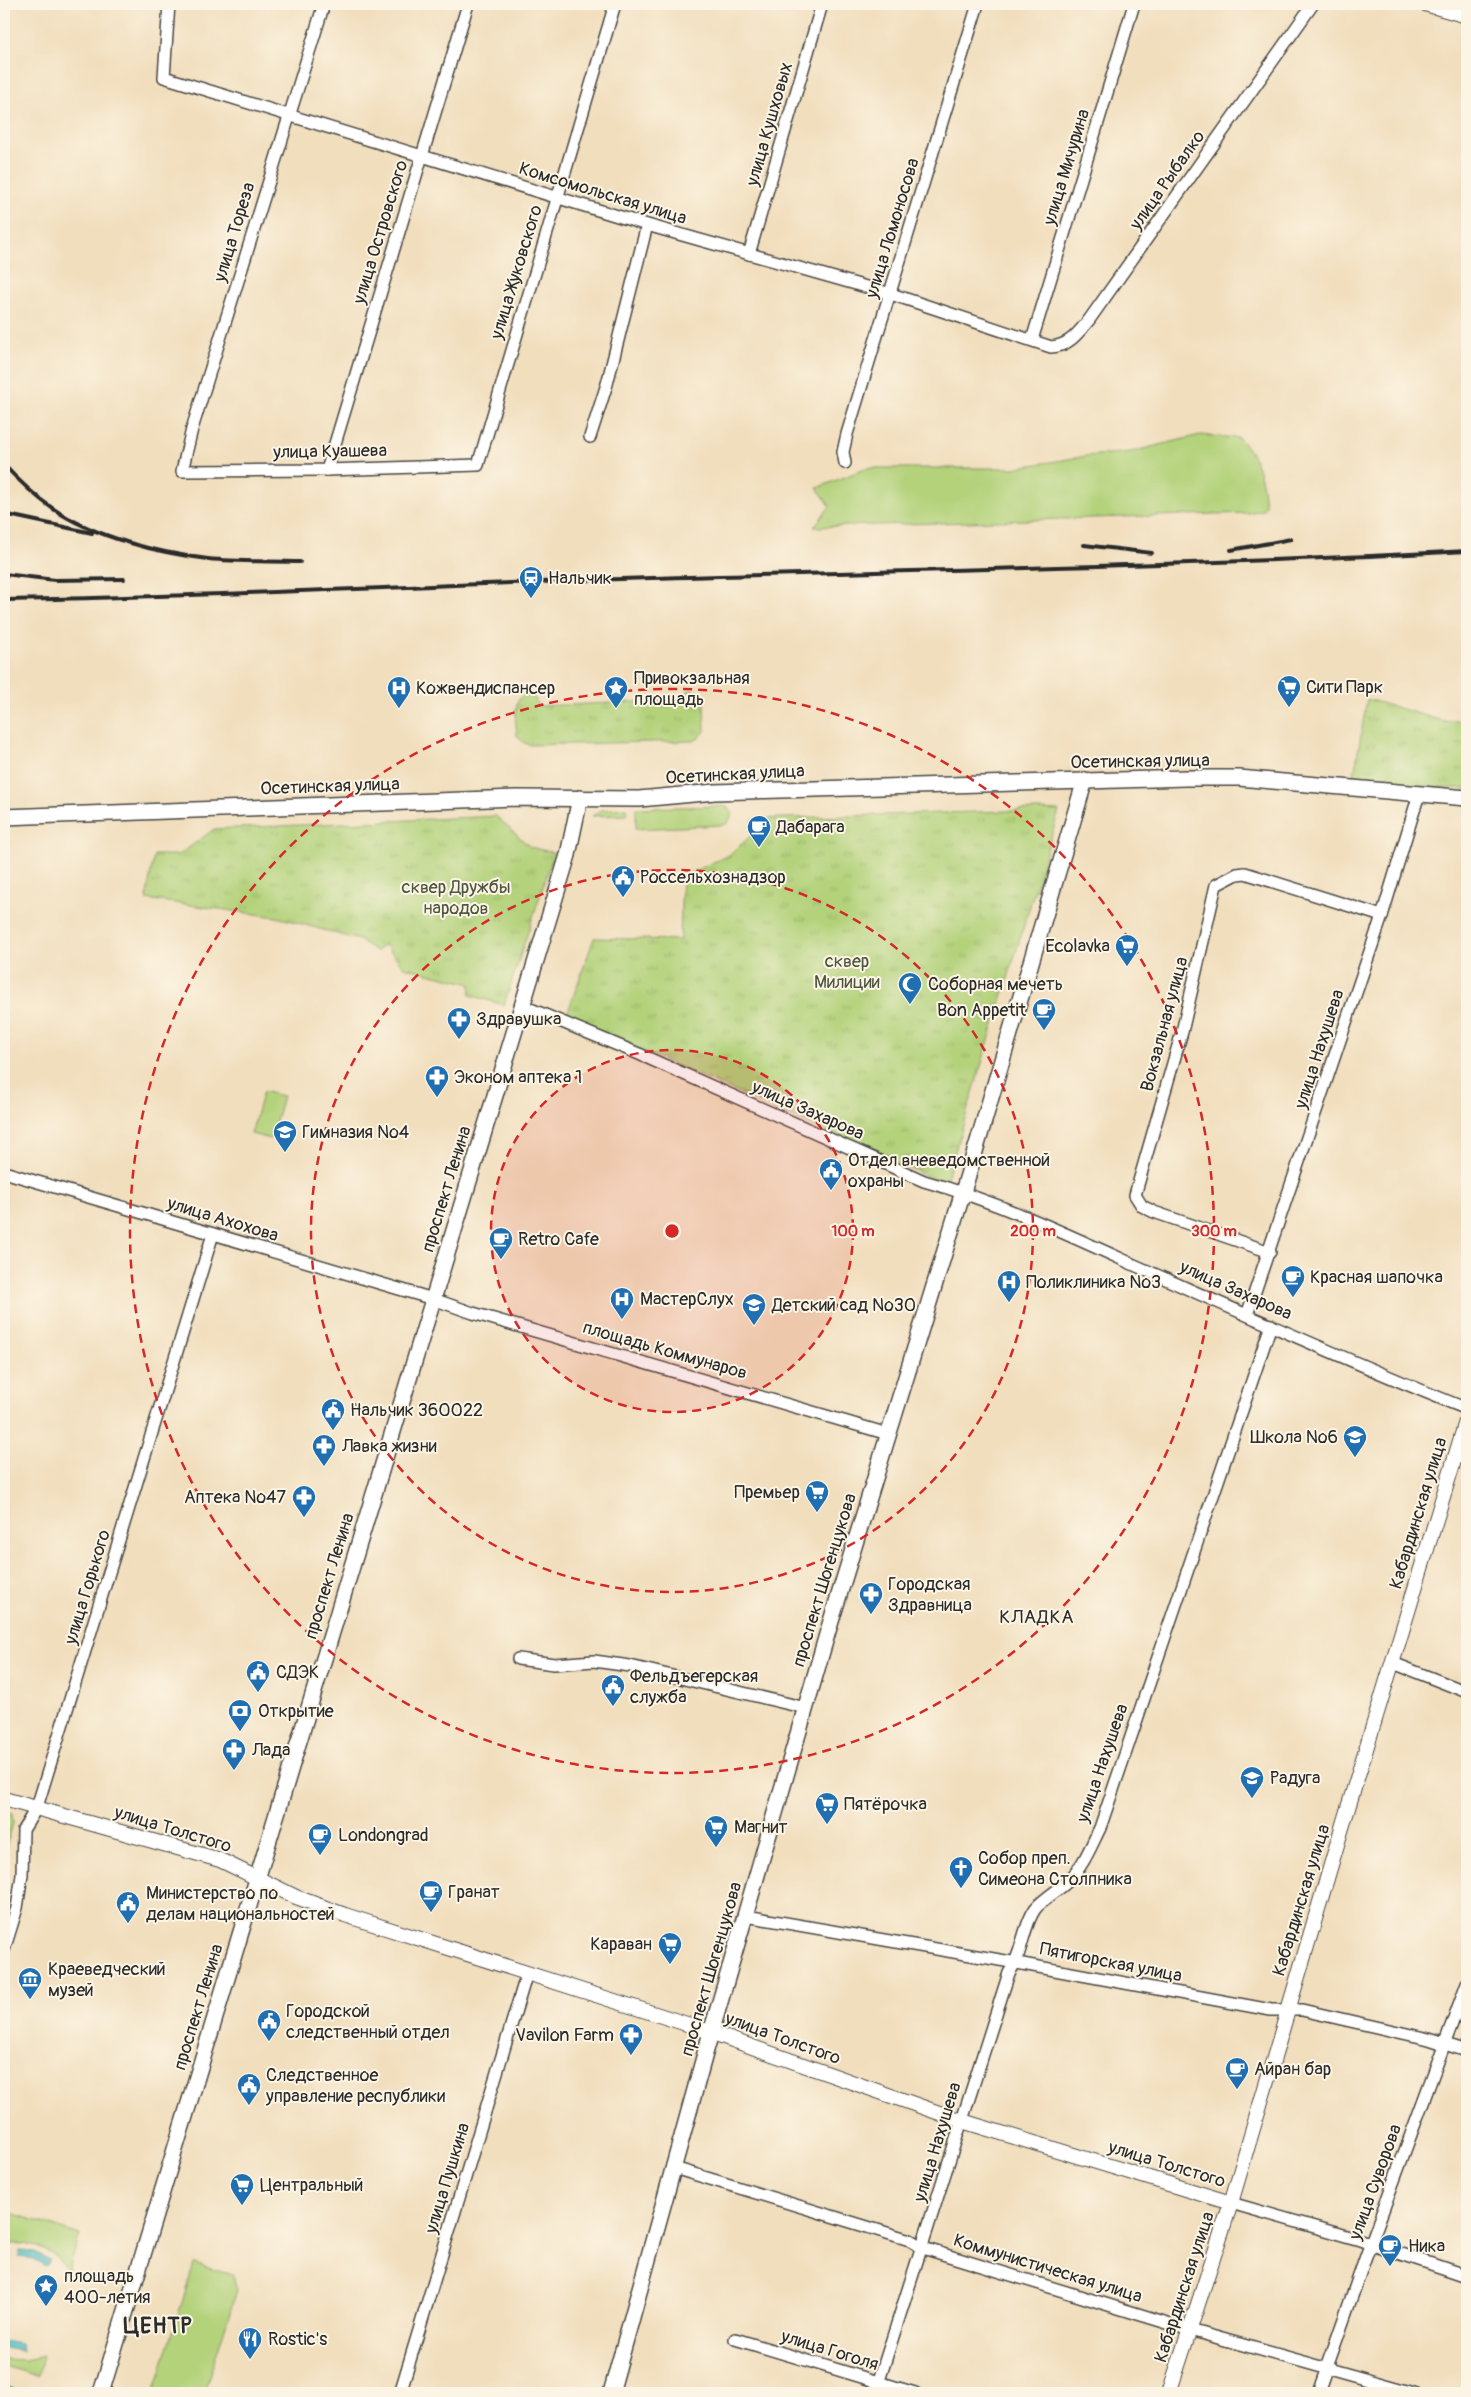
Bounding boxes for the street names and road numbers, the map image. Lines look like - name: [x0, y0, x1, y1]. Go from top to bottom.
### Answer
- street label: улица Кушховых: [741, 60, 798, 190]
- street label: улица Мичурина: [1038, 106, 1095, 229]
- street label: улица Рыбалко: [1124, 126, 1210, 235]
- street label: улица Ломоносова: [860, 155, 925, 302]
- street label: улица Островского: [347, 157, 413, 308]
- street label: Комсомольская улица: [516, 157, 689, 230]
- street label: улица Тореза: [208, 180, 261, 286]
- street label: улица Жуковского: [485, 202, 548, 343]
- street label: улица Куашева: [272, 439, 387, 464]
- street label: Осетинская улица: [1070, 749, 1210, 774]
- street label: Осетинская улица: [665, 759, 805, 790]
- street label: Осетинская улица: [260, 773, 400, 800]
- street label: Вокзальная улица: [1135, 954, 1194, 1094]
- street label: улица Нахушева: [1289, 987, 1350, 1113]
- street label: улица Захарова: [747, 1075, 868, 1146]
- street label: проспект Ленина: [416, 1123, 477, 1255]
- street label: улица Ахохова: [164, 1191, 281, 1247]
- street label: улица Захарова: [1175, 1255, 1296, 1326]
- street label: площадь Коммунаров: [580, 1316, 750, 1385]
- street label: Кабардинская улица: [1385, 1435, 1452, 1592]
- street label: проспект Шогенцукова: [787, 1491, 862, 1670]
- street label: проспект Ленина: [299, 1510, 360, 1642]
- street label: улица Горького: [59, 1527, 116, 1648]
- street label: улица Нахушева: [1071, 1701, 1134, 1826]
- street label: улица Толстого: [111, 1800, 234, 1858]
- street label: Кабардинская улица: [1268, 1822, 1335, 1979]
- street label: проспект Шогенцукова: [676, 1879, 747, 2059]
- street label: Пятигорская улица: [1038, 1937, 1184, 1988]
- street label: проспект Ленина: [168, 1941, 229, 2073]
- street label: улица Толстого: [721, 2007, 844, 2070]
- street label: улица Нахушева: [908, 2079, 967, 2206]
- street label: улица Пушкина: [419, 2120, 475, 2237]
- street label: улица Суворова: [1344, 2121, 1407, 2244]
- street label: улица Толстого: [1105, 2135, 1228, 2193]
- street label: Кабардинская улица: [1149, 2209, 1220, 2365]
- street label: Коммунистическая улица: [951, 2229, 1145, 2308]
- street label: улица Гоголя: [777, 2324, 881, 2376]

